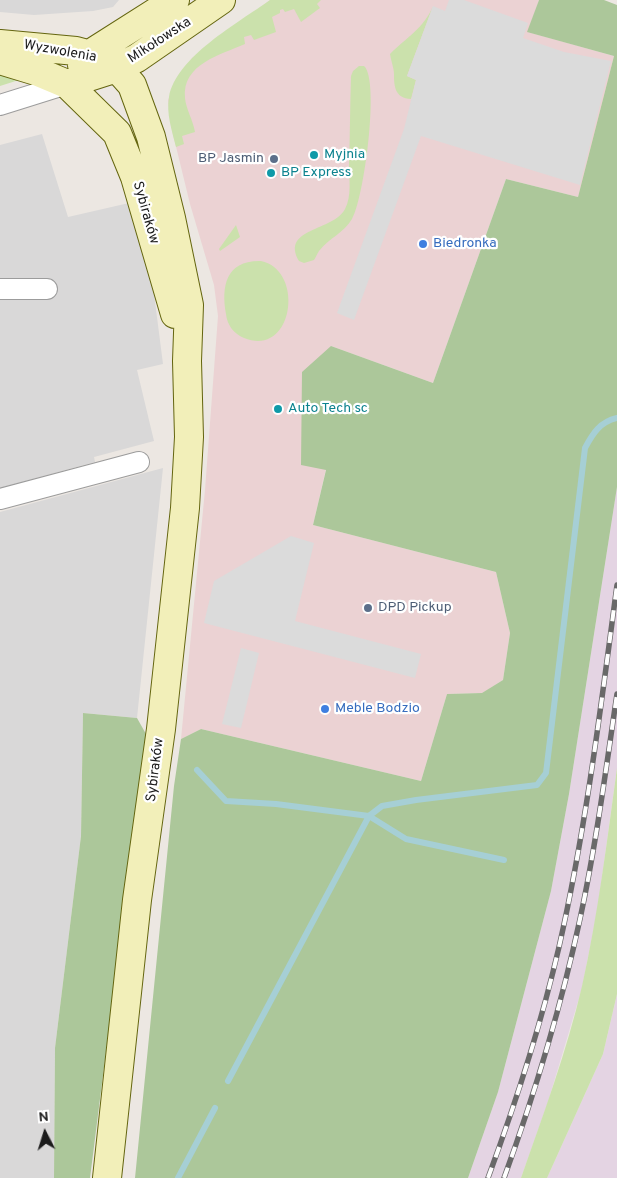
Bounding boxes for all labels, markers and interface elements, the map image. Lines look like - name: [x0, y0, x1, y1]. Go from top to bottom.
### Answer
- street label: Mikołowska: [125, 14, 195, 68]
- street label: Wyzwolenia: [22, 37, 98, 67]
- place label: Myjnia: [324, 147, 365, 163]
- marker: Myjnia: [308, 149, 320, 161]
- place label: BP Jasmin: [198, 151, 264, 167]
- marker: BP Jasmin: [268, 153, 280, 165]
- place label: BP Express: [281, 165, 351, 181]
- marker: BP Express: [265, 167, 277, 179]
- street label: Sybiraków: [128, 180, 162, 246]
- place label: Biedronka: [433, 236, 497, 252]
- marker: Biedronka: [417, 238, 429, 250]
- place label: Auto Tech sc: [288, 401, 368, 417]
- marker: Auto Tech sc: [272, 403, 284, 415]
- place label: DPD Pickup: [378, 600, 452, 616]
- marker: DPD Pickup: [362, 602, 374, 614]
- place label: Meble Bodzio: [335, 701, 420, 717]
- marker: Meble Bodzio: [319, 703, 331, 715]
- street label: Sybiraków: [144, 737, 168, 803]
- north arrow: [20, 1108, 70, 1158]
- text: N: [38, 1109, 49, 1126]

